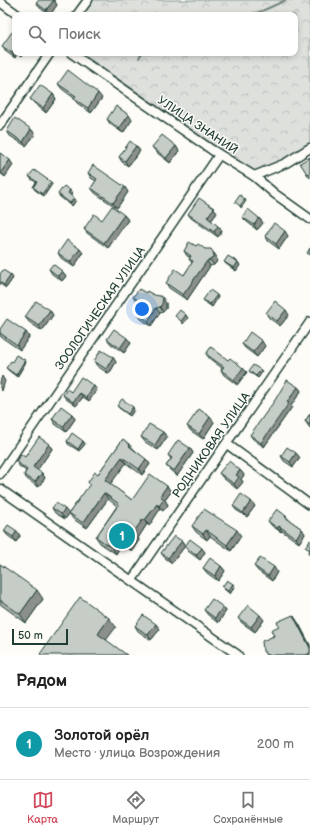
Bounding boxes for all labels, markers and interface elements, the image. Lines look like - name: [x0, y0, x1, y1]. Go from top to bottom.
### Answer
- search box: [12, 12, 298, 56]
- icon: search: [26, 23, 48, 45]
- text: Поиск: [58, 25, 101, 44]
- street label: УЛИЦА ЗНАНИЙ: [155, 93, 241, 158]
- street label: ЗООЛОГИЧЕСКАЯ УЛИЦА: [52, 243, 149, 373]
- your location: [132, 299, 152, 319]
- street label: РОДНИКОВАЯ УЛИЦА: [169, 389, 254, 501]
- pin: 1: [109, 521, 135, 551]
- scale bar: [12, 627, 68, 646]
- text: 50 m: [18, 629, 43, 642]
- text: Рядом: [16, 671, 67, 691]
- text: Золотой орёл: [54, 726, 149, 745]
- text: 1: [26, 736, 32, 752]
- text: 200 m: [257, 736, 294, 752]
- text: Место · улица Возрождения: [54, 745, 220, 761]
- tab: Карта: [27, 789, 58, 826]
- tab: Маршрут: [112, 789, 159, 826]
- tab: Сохранённые: [213, 789, 283, 826]

